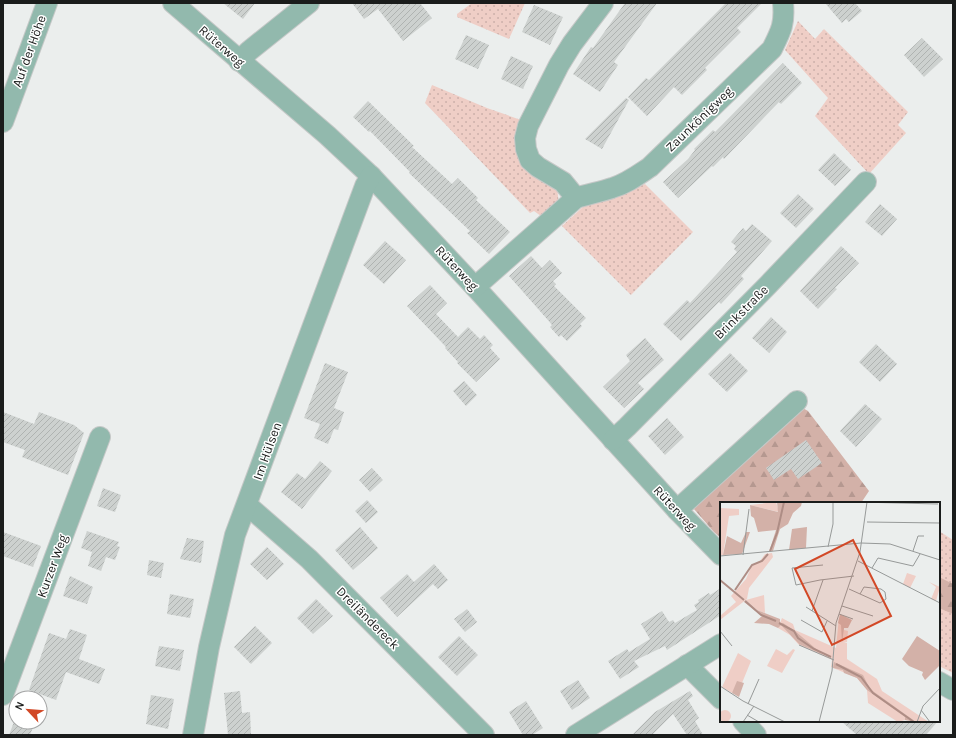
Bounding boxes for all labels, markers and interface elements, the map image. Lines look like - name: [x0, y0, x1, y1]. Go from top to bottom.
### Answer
- street label: Auf der Höhe: [9, 13, 49, 89]
- street label: Rüterweg: [196, 22, 248, 70]
- street label: Zaunkönigweg: [662, 83, 736, 155]
- street label: Rüterweg: [433, 243, 482, 294]
- street label: Brinkstraße: [711, 282, 771, 342]
- street label: Im Hülsen: [250, 420, 284, 482]
- street label: Rüterweg: [651, 483, 700, 534]
- inset map: [720, 502, 940, 722]
- street label: Kurzer Weg: [34, 532, 71, 600]
- street label: Dreiländereck: [334, 584, 402, 652]
- north arrow: [8, 690, 48, 730]
- text: N: [12, 699, 27, 712]

